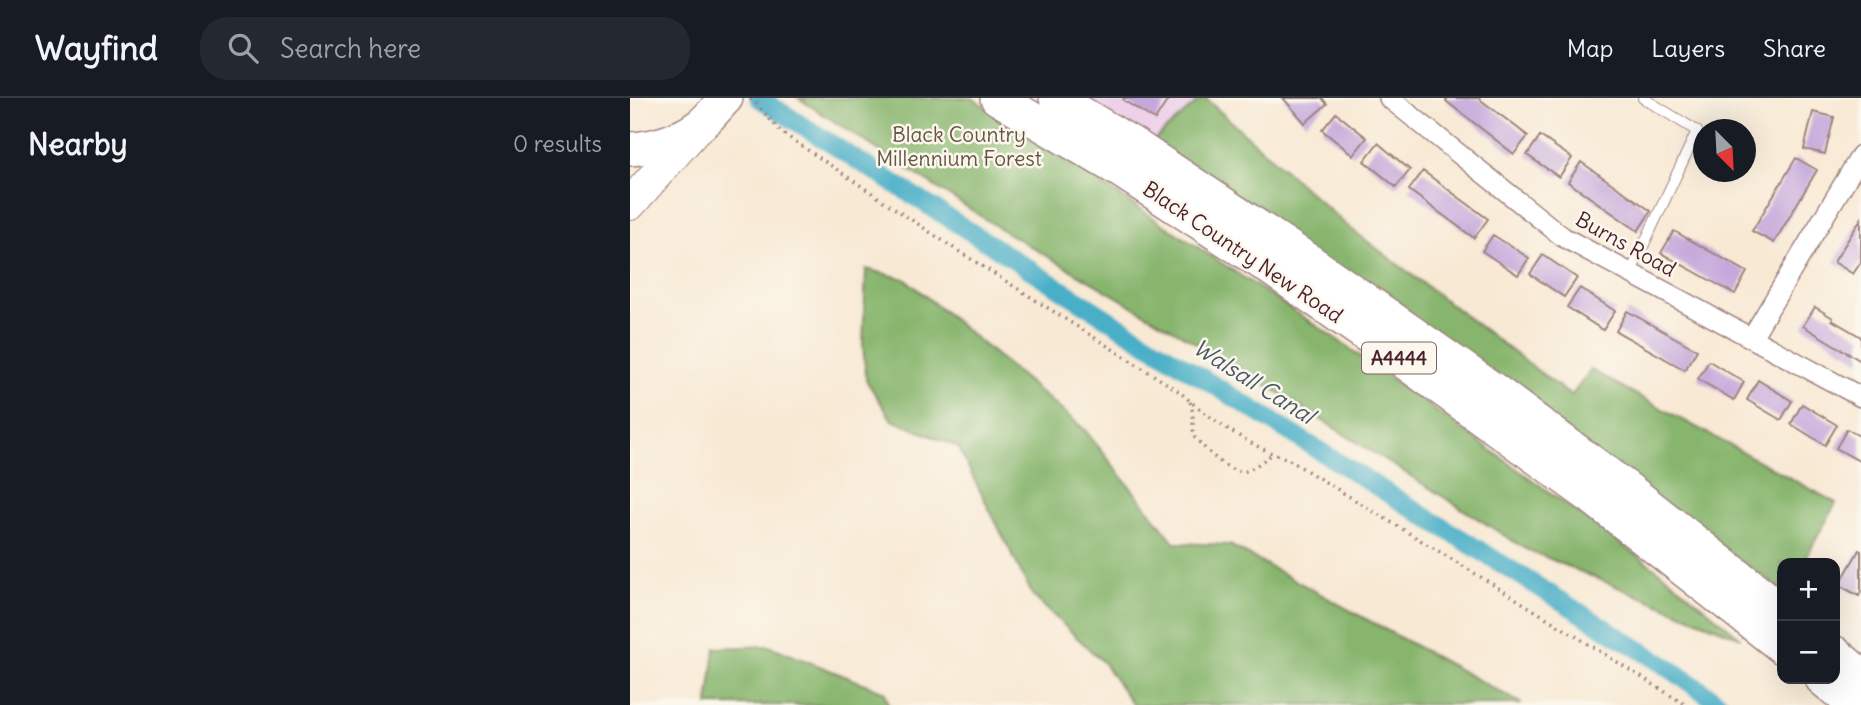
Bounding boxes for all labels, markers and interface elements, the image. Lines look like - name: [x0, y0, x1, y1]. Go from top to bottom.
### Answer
- search box: [200, 17, 690, 80]
- text: Wayfind: [35, 27, 158, 69]
- icon: search: [224, 29, 262, 67]
- text: Search here: [280, 32, 421, 65]
- text: Map: [1567, 33, 1613, 63]
- text: Layers: [1651, 33, 1725, 63]
- text: Share: [1763, 33, 1826, 63]
- north arrow: [1693, 119, 1756, 182]
- park label: Black Country Millennium Forest: [876, 121, 1042, 172]
- text: Nearby: [28, 125, 128, 163]
- text: 0 results: [513, 129, 602, 158]
- street label: Black Country New Road: [1138, 175, 1348, 329]
- street label: Burns Road: [1571, 205, 1681, 283]
- water label: Walsall Canal: [1188, 332, 1322, 431]
- road number: A4444: [1362, 342, 1436, 374]
- map controls: [1777, 558, 1840, 684]
- button: +: [1777, 558, 1840, 621]
- button: −: [1777, 621, 1840, 684]

